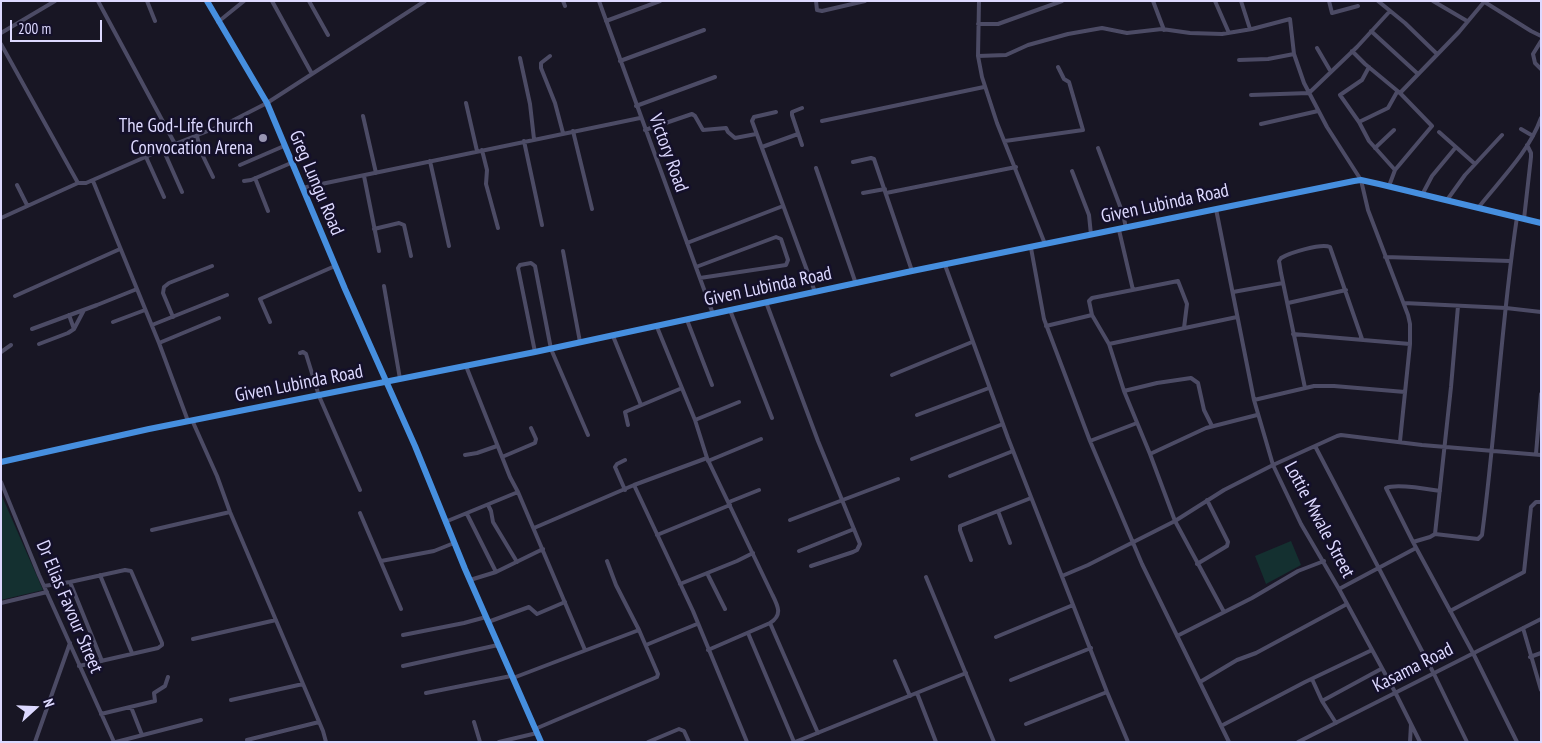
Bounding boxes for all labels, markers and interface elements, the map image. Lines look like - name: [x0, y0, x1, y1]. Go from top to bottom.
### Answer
- scale bar: [12, 10, 105, 42]
- text: 200 m: [18, 19, 51, 38]
- street label: Victory Road: [643, 111, 693, 195]
- place label: The God-Life Church Convocation Arena: [119, 116, 253, 160]
- street label: Greg Lungu Road: [284, 127, 348, 239]
- marker: The God-Life Church Convocation Arena: [257, 132, 269, 144]
- street label: Given Lubinda Road: [1099, 179, 1231, 229]
- street label: Given Lubinda Road: [702, 262, 834, 312]
- street label: Given Lubinda Road: [233, 360, 365, 408]
- street label: Lottie Mwale Street: [1279, 458, 1359, 582]
- street label: Dr Elias Favour Street: [31, 537, 107, 677]
- street label: Kasama Road: [1369, 638, 1457, 698]
- north arrow: [10, 683, 60, 733]
- text: N: [39, 696, 59, 710]

